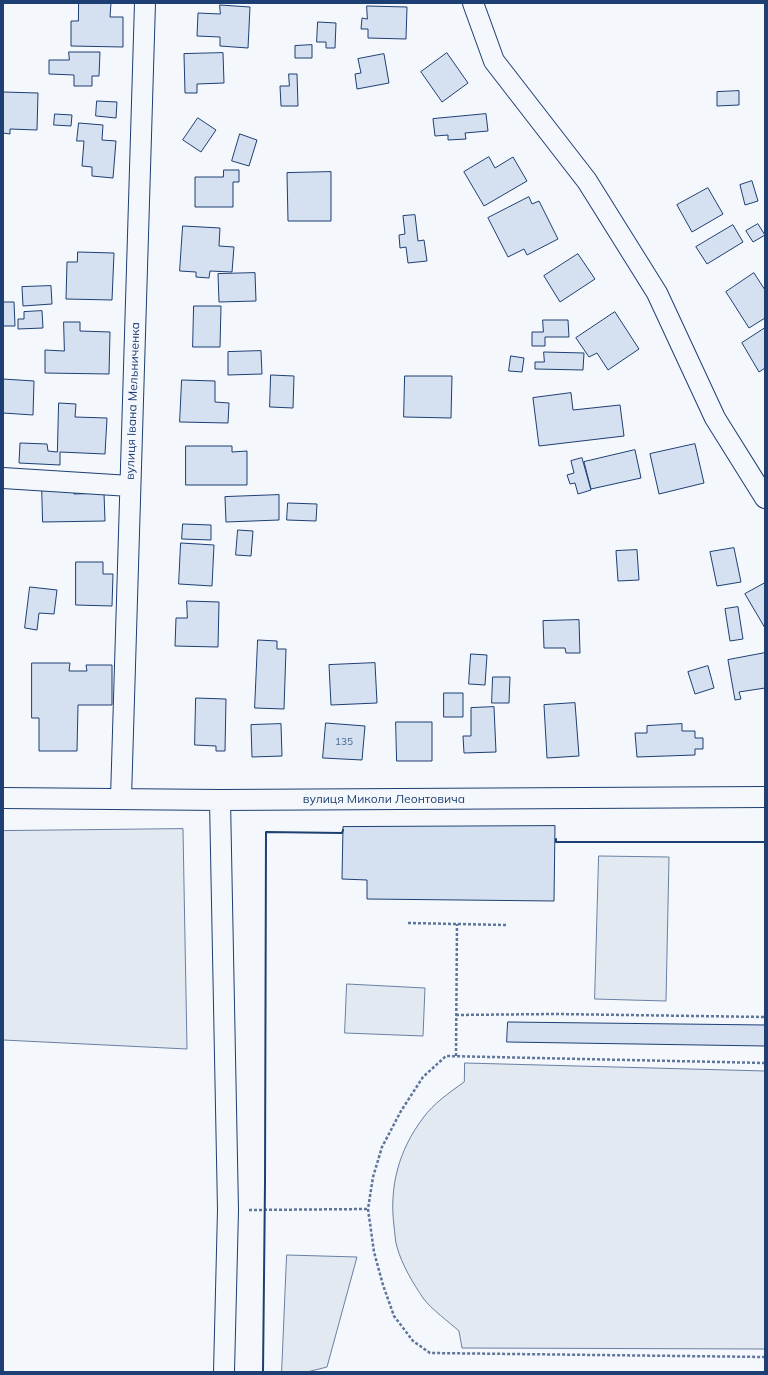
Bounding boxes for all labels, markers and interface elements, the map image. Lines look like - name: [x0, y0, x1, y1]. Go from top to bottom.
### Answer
- street label: вулиця Івана Мельниченка: [123, 322, 143, 480]
- house number: 135: [335, 736, 353, 748]
- street label: вулиця Миколи Леонтовича: [303, 792, 465, 806]

